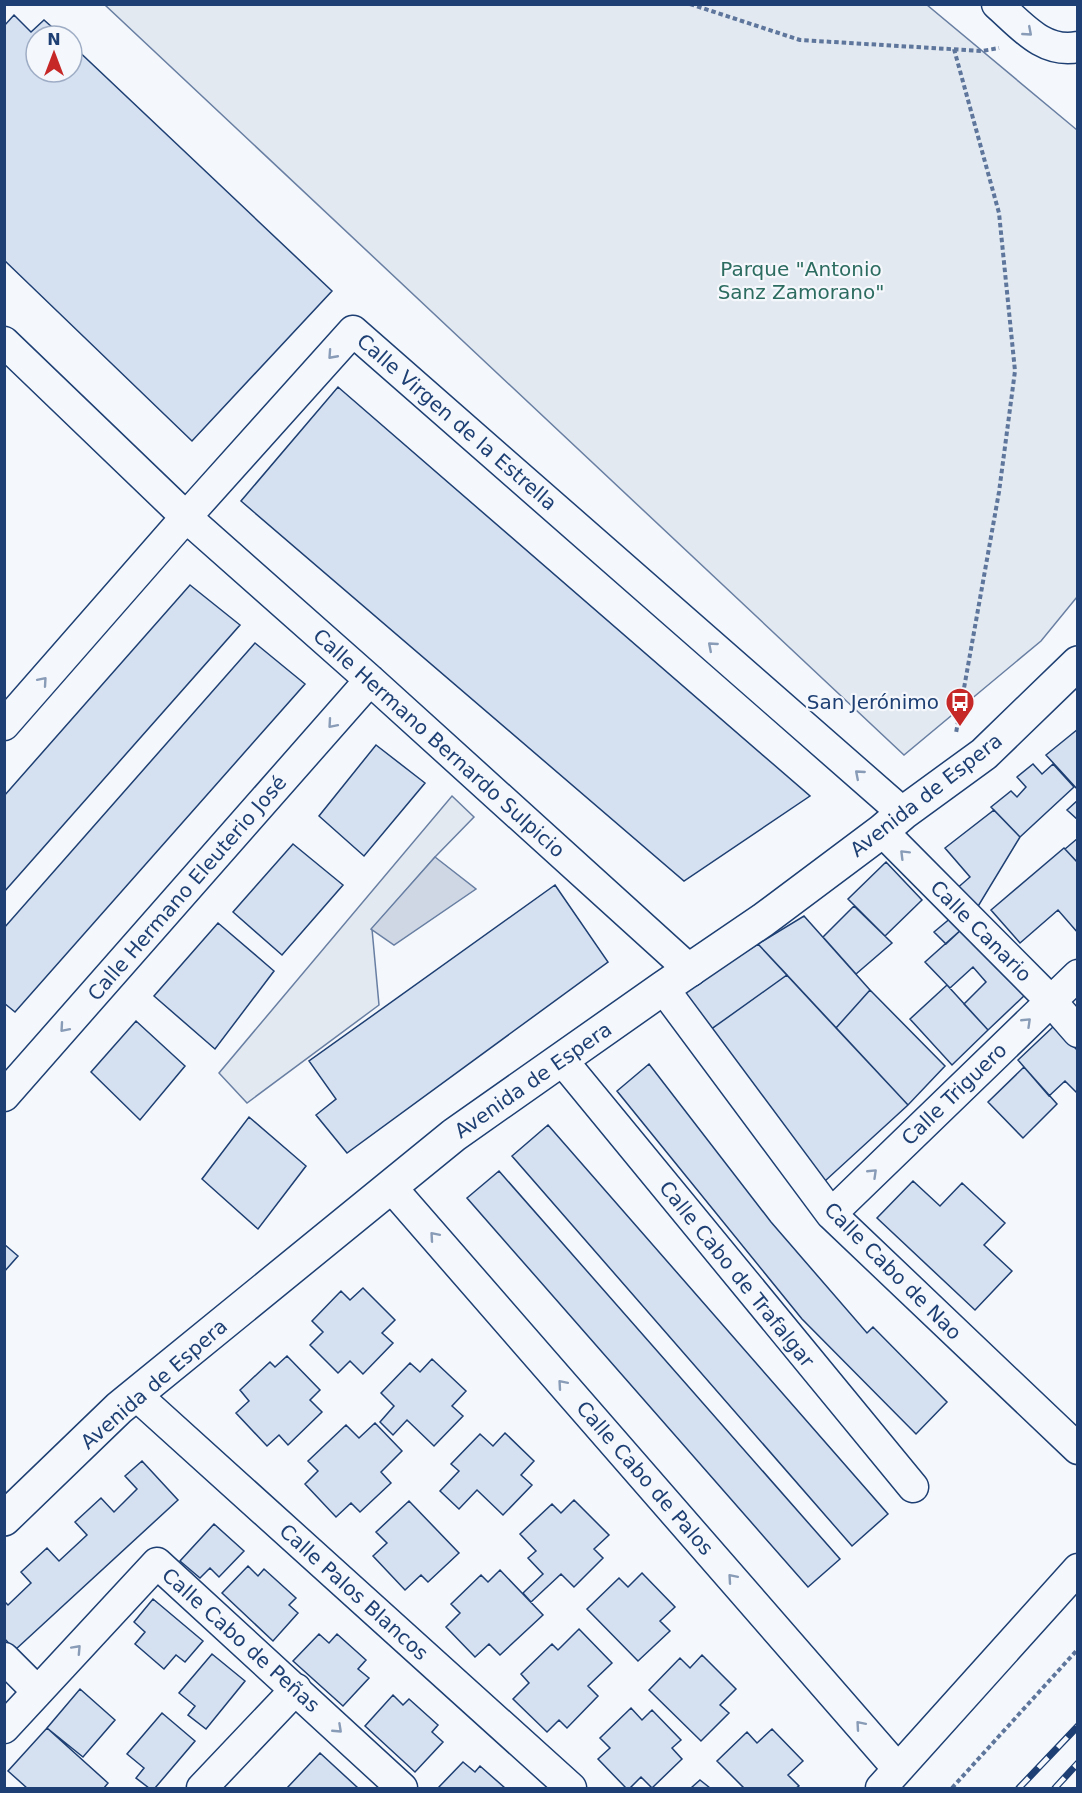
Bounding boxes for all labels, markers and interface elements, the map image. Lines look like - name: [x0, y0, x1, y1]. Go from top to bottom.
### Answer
- north arrow: [24, 24, 84, 84]
- one-way arrow: [1021, 25, 1032, 36]
- text: N: [47, 30, 61, 49]
- park label: Parque "Antonio Sanz Zamorano": [718, 257, 884, 304]
- street label: Calle Virgen de la Estrella: [352, 329, 562, 515]
- one-way arrow: [328, 348, 339, 359]
- street label: Calle Hermano Bernardo Sulpicio: [308, 624, 570, 862]
- one-way arrow: [709, 642, 719, 653]
- one-way arrow: [36, 677, 47, 687]
- bus stop icon: San Jerónimo: [944, 686, 976, 728]
- place label: San Jerónimo: [807, 690, 939, 714]
- one-way arrow: [328, 717, 339, 728]
- street label: Avenida de Espera: [845, 728, 1007, 862]
- street label: Calle Hermano Eleuterio José: [83, 770, 291, 1006]
- one-way arrow: [855, 770, 866, 781]
- one-way arrow: [901, 851, 912, 862]
- street label: Calle Canario: [925, 875, 1037, 987]
- street label: Avenida de Espera: [450, 1017, 616, 1143]
- one-way arrow: [1020, 1018, 1031, 1029]
- one-way arrow: [60, 1022, 71, 1032]
- street label: Calle Triguero: [896, 1038, 1012, 1150]
- one-way arrow: [867, 1169, 877, 1180]
- street label: Calle Cabo de Trafalgar: [654, 1176, 820, 1373]
- street label: Calle Cabo de Nao: [819, 1197, 967, 1345]
- one-way arrow: [430, 1233, 441, 1243]
- street label: Avenida de Espera: [76, 1314, 232, 1454]
- one-way arrow: [558, 1380, 569, 1391]
- street label: Calle Cabo de Palos: [571, 1396, 719, 1560]
- street label: Calle Palos Blancos: [275, 1519, 433, 1665]
- street label: Calle Cabo de Peñas: [157, 1563, 325, 1717]
- one-way arrow: [728, 1574, 739, 1585]
- one-way arrow: [70, 1645, 81, 1655]
- one-way arrow: [331, 1721, 342, 1732]
- one-way arrow: [856, 1721, 867, 1732]

